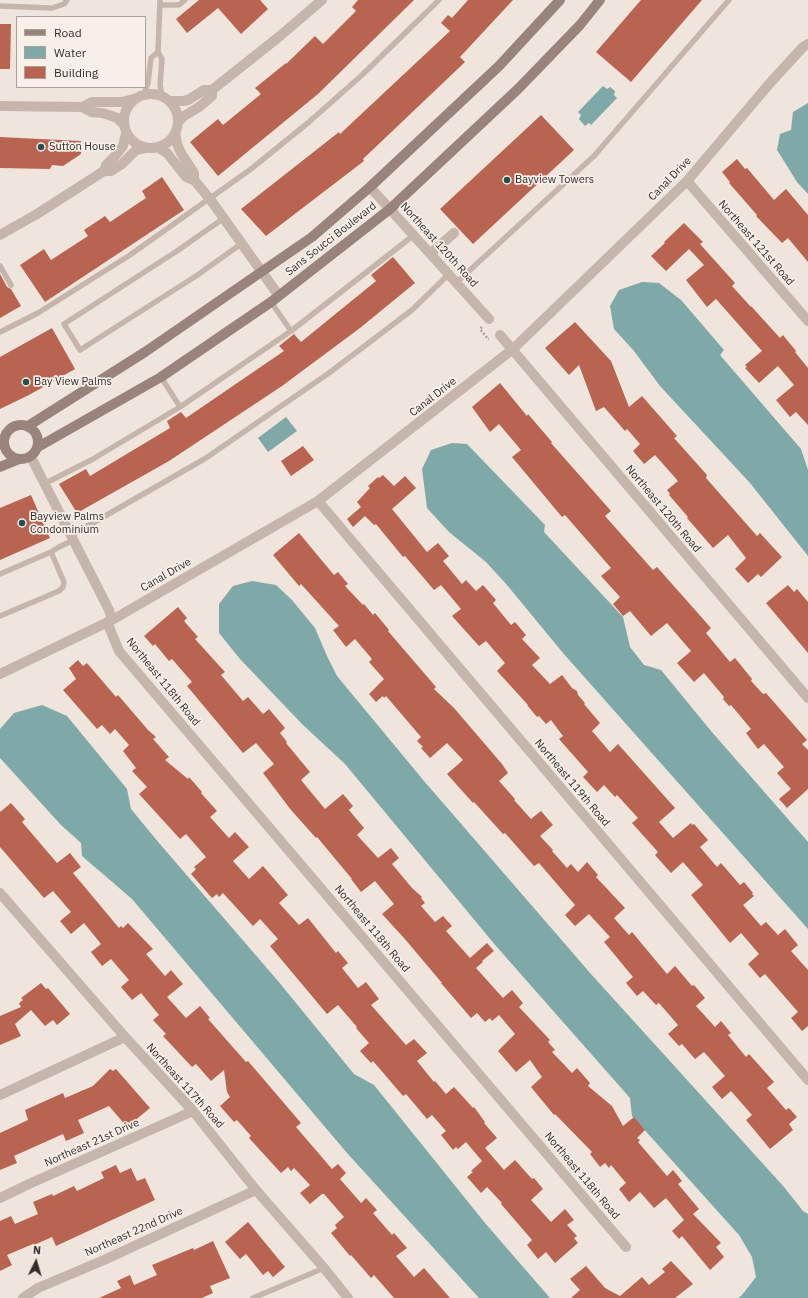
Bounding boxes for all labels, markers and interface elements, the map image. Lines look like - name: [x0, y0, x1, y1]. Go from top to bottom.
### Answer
- legend: [16, 16, 146, 88]
- text: Road: [54, 25, 82, 40]
- text: Water: [54, 45, 86, 60]
- text: Building: [54, 65, 98, 80]
- place label: Sutton House: [49, 140, 116, 154]
- marker: Sutton House: [36, 142, 46, 152]
- street label: Canal Drive: [646, 154, 694, 204]
- place label: Bayview Towers: [515, 173, 594, 187]
- marker: Bayview Towers: [502, 175, 512, 185]
- street label: Northeast 121st Road: [715, 198, 797, 288]
- street label: Sans Soucci Boulevard: [283, 199, 379, 279]
- street label: Northeast 120th Road: [397, 200, 481, 290]
- place label: Bay View Palms: [34, 375, 112, 389]
- street label: Canal Drive: [407, 375, 459, 419]
- marker: Bay View Palms: [21, 377, 31, 387]
- street label: Northeast 120th Road: [623, 463, 703, 555]
- place label: Bayview Palms Condominium: [30, 510, 104, 536]
- marker: Bayview Palms Condominium: [17, 518, 27, 528]
- street label: Canal Drive: [138, 555, 194, 595]
- street label: Northeast 118th Road: [123, 635, 203, 729]
- street label: Northeast 119th Road: [532, 737, 612, 829]
- street label: Northeast 118th Road: [332, 883, 412, 975]
- street label: Northeast 117th Road: [143, 1041, 227, 1131]
- street label: Northeast 21st Drive: [43, 1116, 141, 1170]
- street label: Northeast 118th Road: [542, 1130, 622, 1222]
- street label: Northeast 22nd Drive: [83, 1204, 185, 1260]
- north arrow: [16, 1242, 56, 1282]
- text: N: [32, 1243, 42, 1257]

